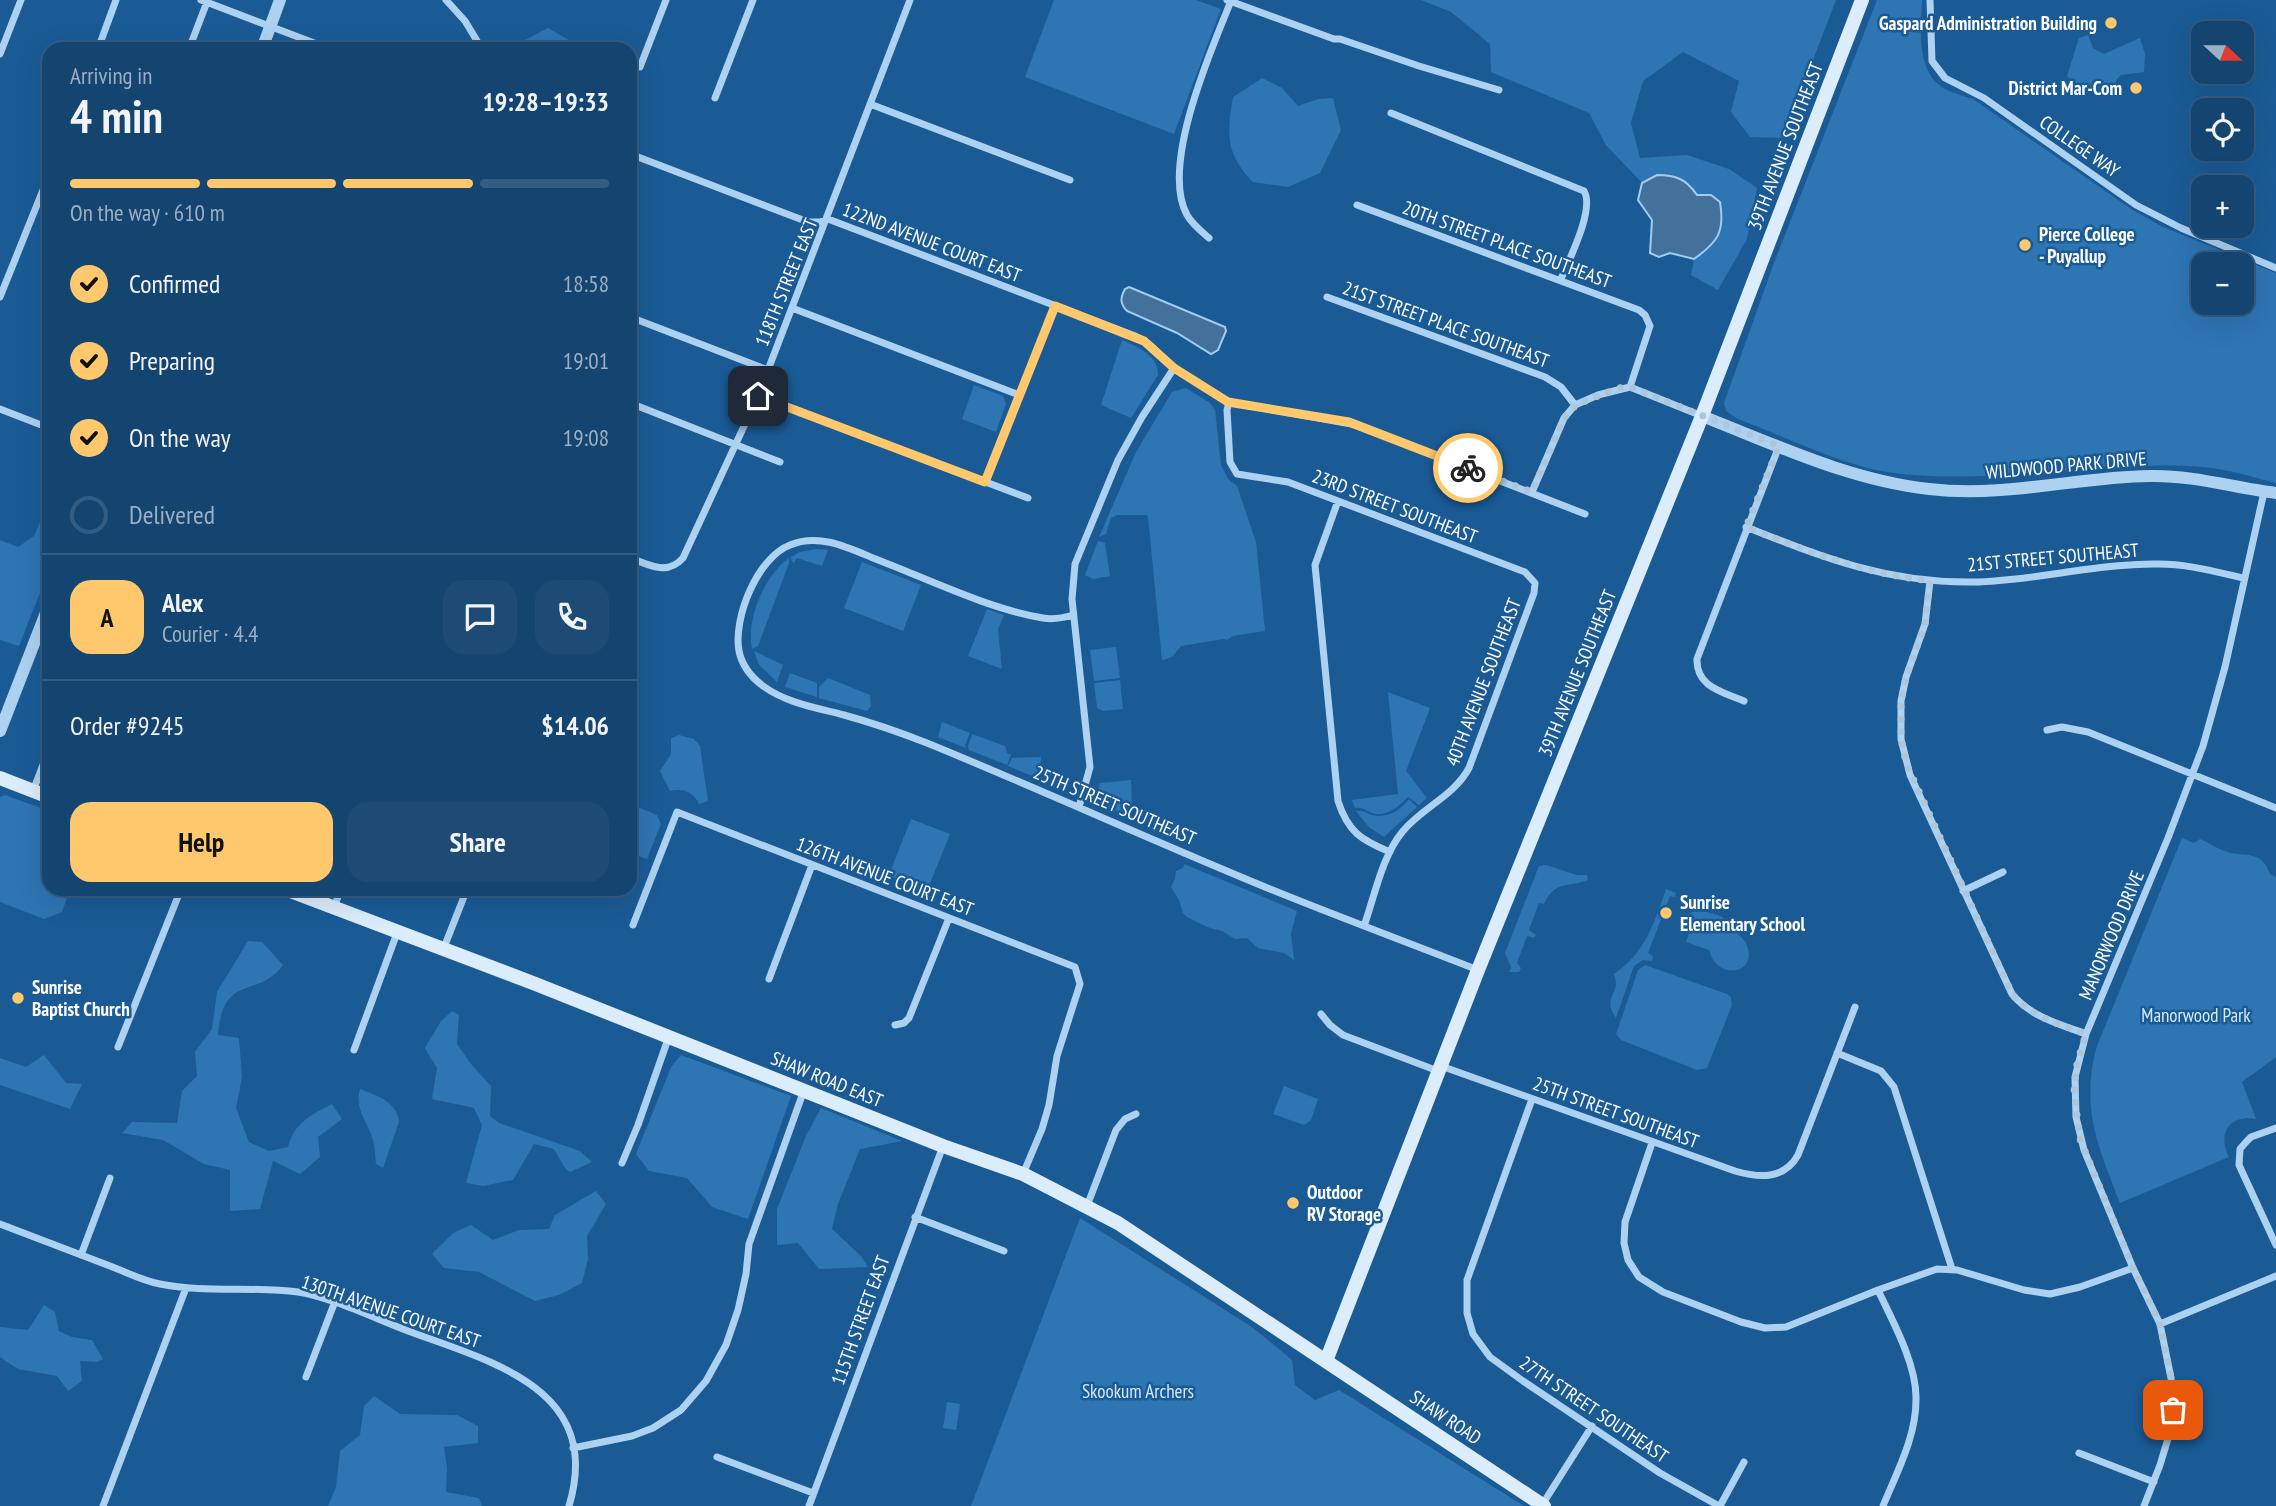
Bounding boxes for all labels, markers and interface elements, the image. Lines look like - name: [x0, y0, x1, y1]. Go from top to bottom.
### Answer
- place label: Gaspard Administration Building: [1879, 11, 2097, 35]
- marker: Gaspard Administration Building: [2103, 15, 2119, 31]
- north arrow: [2191, 21, 2254, 84]
- map controls: [2191, 21, 2254, 315]
- street label: 39TH AVENUE SOUTHEAST: [1742, 58, 1828, 233]
- text: Arriving in: [70, 61, 152, 90]
- place label: District Mar-Com: [2009, 76, 2122, 100]
- marker: District Mar-Com: [2128, 80, 2144, 96]
- text: 19:28–19:33: [482, 85, 609, 118]
- text: 4 min: [70, 86, 163, 146]
- button: locate: [2191, 98, 2254, 161]
- street label: COLLEGE WAY: [2035, 110, 2125, 183]
- button: +: [2191, 175, 2254, 238]
- street label: 20TH STREET PLACE SOUTHEAST: [1399, 195, 1615, 293]
- street label: 122ND AVENUE COURT EAST: [839, 197, 1025, 287]
- text: On the way · 610 m: [70, 198, 225, 227]
- street label: 118TH STREET EAST: [749, 214, 823, 350]
- place label: Pierce College - Puyallup: [2039, 222, 2135, 268]
- marker: Pierce College - Puyallup: [2017, 237, 2033, 253]
- button: −: [2191, 252, 2254, 315]
- icon: check: [70, 265, 108, 303]
- text: Confirmed: [129, 267, 220, 300]
- text: 18:58: [563, 269, 609, 298]
- street label: 21ST STREET PLACE SOUTHEAST: [1339, 275, 1553, 373]
- icon: check: [70, 342, 108, 380]
- text: Preparing: [129, 344, 215, 377]
- text: 19:01: [563, 346, 609, 375]
- pin: [728, 366, 788, 426]
- icon: home: [739, 377, 777, 415]
- icon: check: [70, 419, 108, 457]
- text: On the way: [129, 421, 231, 454]
- text: 19:08: [563, 423, 609, 452]
- courier: [1433, 433, 1503, 503]
- street label: WILDWOOD PARK DRIVE: [1985, 446, 2147, 484]
- icon: bike: [1449, 449, 1487, 487]
- street label: 23RD STREET SOUTHEAST: [1309, 463, 1481, 549]
- text: Delivered: [129, 498, 215, 531]
- street label: 21ST STREET SOUTHEAST: [1966, 538, 2140, 576]
- button: chat: [443, 580, 517, 654]
- button: phone: [535, 580, 609, 654]
- text: Alex: [162, 586, 203, 619]
- street label: 39TH AVENUE SOUTHEAST: [1533, 586, 1622, 760]
- street label: 40TH AVENUE SOUTHEAST: [1440, 594, 1526, 769]
- text: A: [100, 601, 114, 634]
- text: Courier · 4.4: [162, 619, 258, 648]
- text: Order #9245: [70, 709, 185, 742]
- text: $14.06: [541, 709, 609, 742]
- street label: 25TH STREET SOUTHEAST: [1030, 760, 1201, 850]
- button: Help: [70, 802, 333, 882]
- button: Share: [347, 802, 609, 882]
- street label: 126TH AVENUE COURT EAST: [793, 831, 977, 921]
- street label: MANORWOOD DRIVE: [2073, 867, 2149, 1003]
- place label: Sunrise Elementary School: [1680, 890, 1805, 936]
- marker: Sunrise Elementary School: [1658, 905, 1674, 921]
- place label: Sunrise Baptist Church: [32, 975, 130, 1021]
- marker: Sunrise Baptist Church: [10, 990, 26, 1006]
- park label: Manorwood Park: [2141, 1003, 2251, 1027]
- street label: SHAW ROAD EAST: [768, 1046, 887, 1113]
- street label: 25TH STREET SOUTHEAST: [1530, 1071, 1703, 1153]
- place label: Outdoor RV Storage: [1307, 1180, 1381, 1226]
- marker: Outdoor RV Storage: [1285, 1195, 1301, 1211]
- street label: 115TH STREET EAST: [825, 1251, 895, 1388]
- street label: 130TH AVENUE COURT EAST: [298, 1269, 484, 1353]
- street label: 27TH STREET SOUTHEAST: [1515, 1350, 1674, 1468]
- park label: Skookum Archers: [1082, 1379, 1194, 1403]
- pin: [2143, 1380, 2203, 1440]
- street label: SHAW ROAD: [1406, 1384, 1486, 1450]
- icon: bag: [2154, 1391, 2192, 1429]

